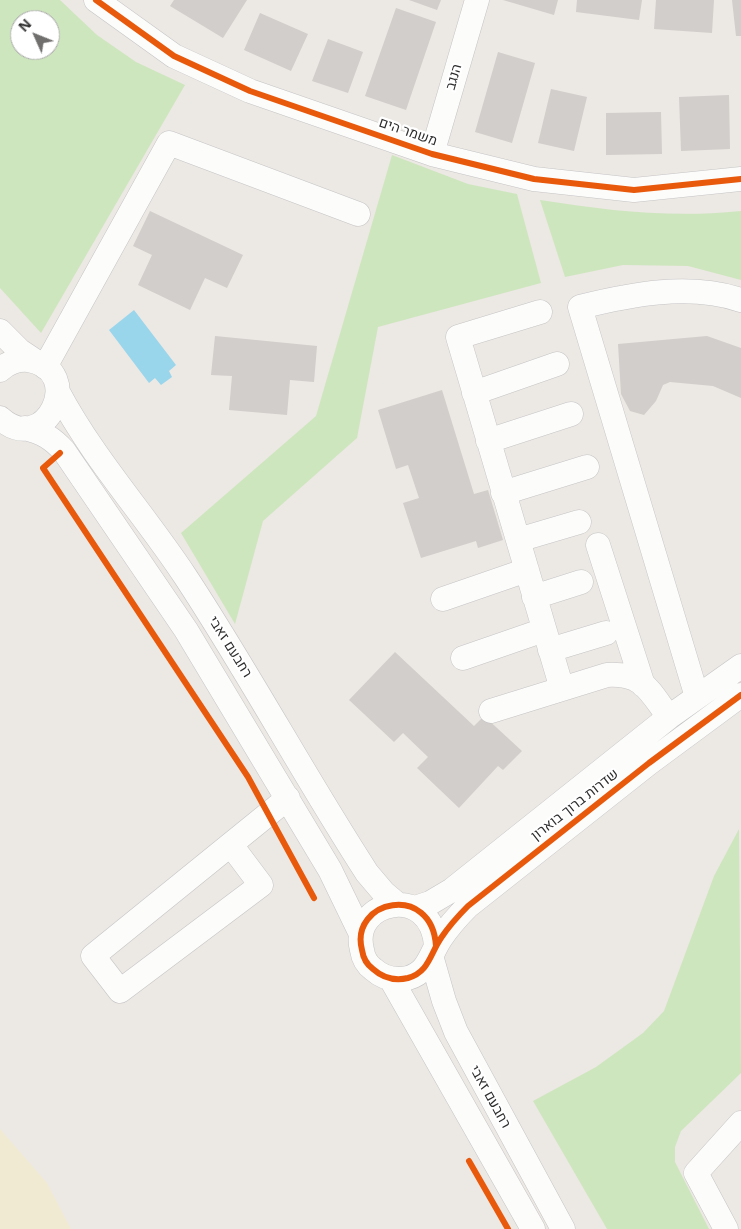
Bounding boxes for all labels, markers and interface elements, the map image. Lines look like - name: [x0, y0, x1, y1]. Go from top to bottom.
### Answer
- north arrow: [10, 10, 60, 60]
- text: N: [14, 14, 35, 36]
- street label: הנגב: [442, 62, 466, 92]
- street label: משמר הים: [377, 114, 439, 150]
- street label: רחבעם זאבי: [205, 613, 255, 681]
- street label: שדרות ברוך בוארון: [528, 766, 622, 844]
- street label: רחבעם זאבי: [466, 1063, 514, 1131]

